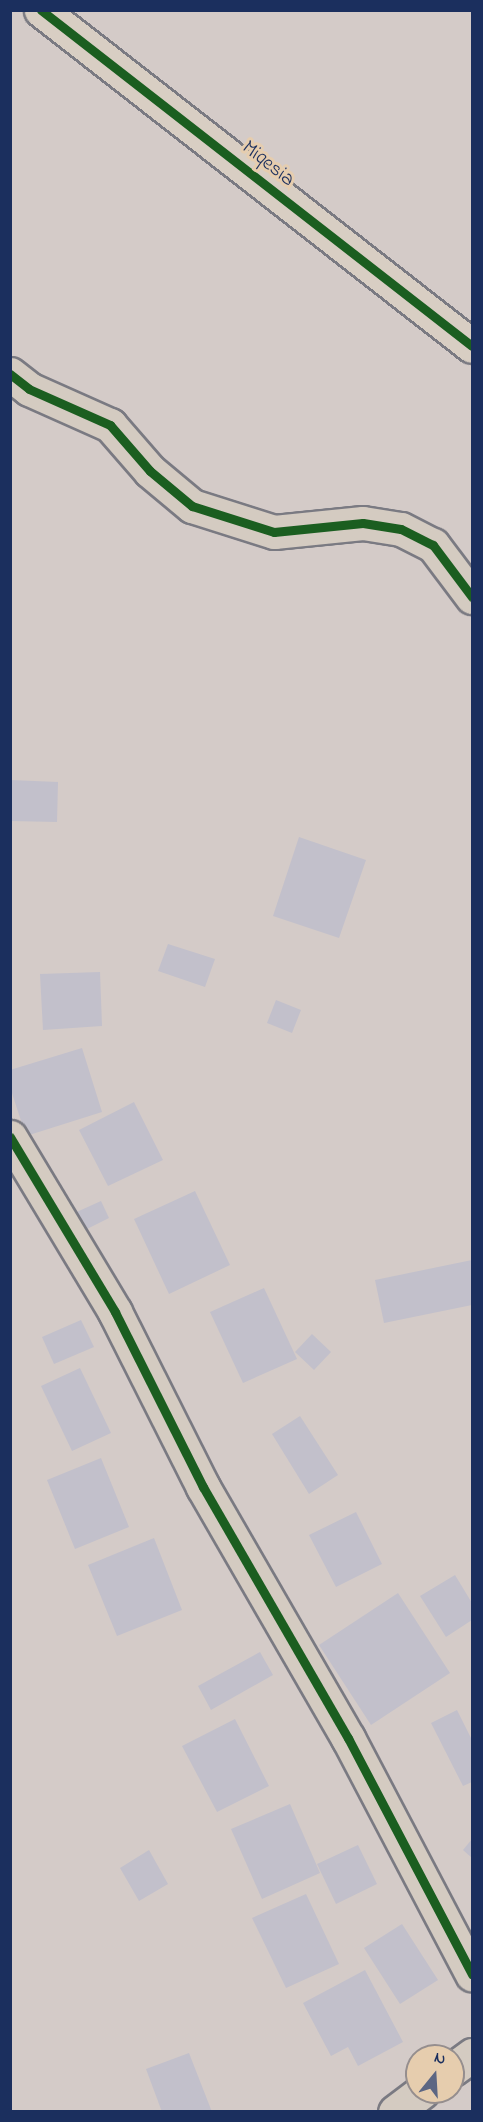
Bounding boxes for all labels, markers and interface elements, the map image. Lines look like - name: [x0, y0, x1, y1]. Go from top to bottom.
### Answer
- street label: Miqesia: [236, 135, 300, 193]
- north arrow: [405, 2044, 465, 2104]
- text: N: [431, 2046, 449, 2072]

